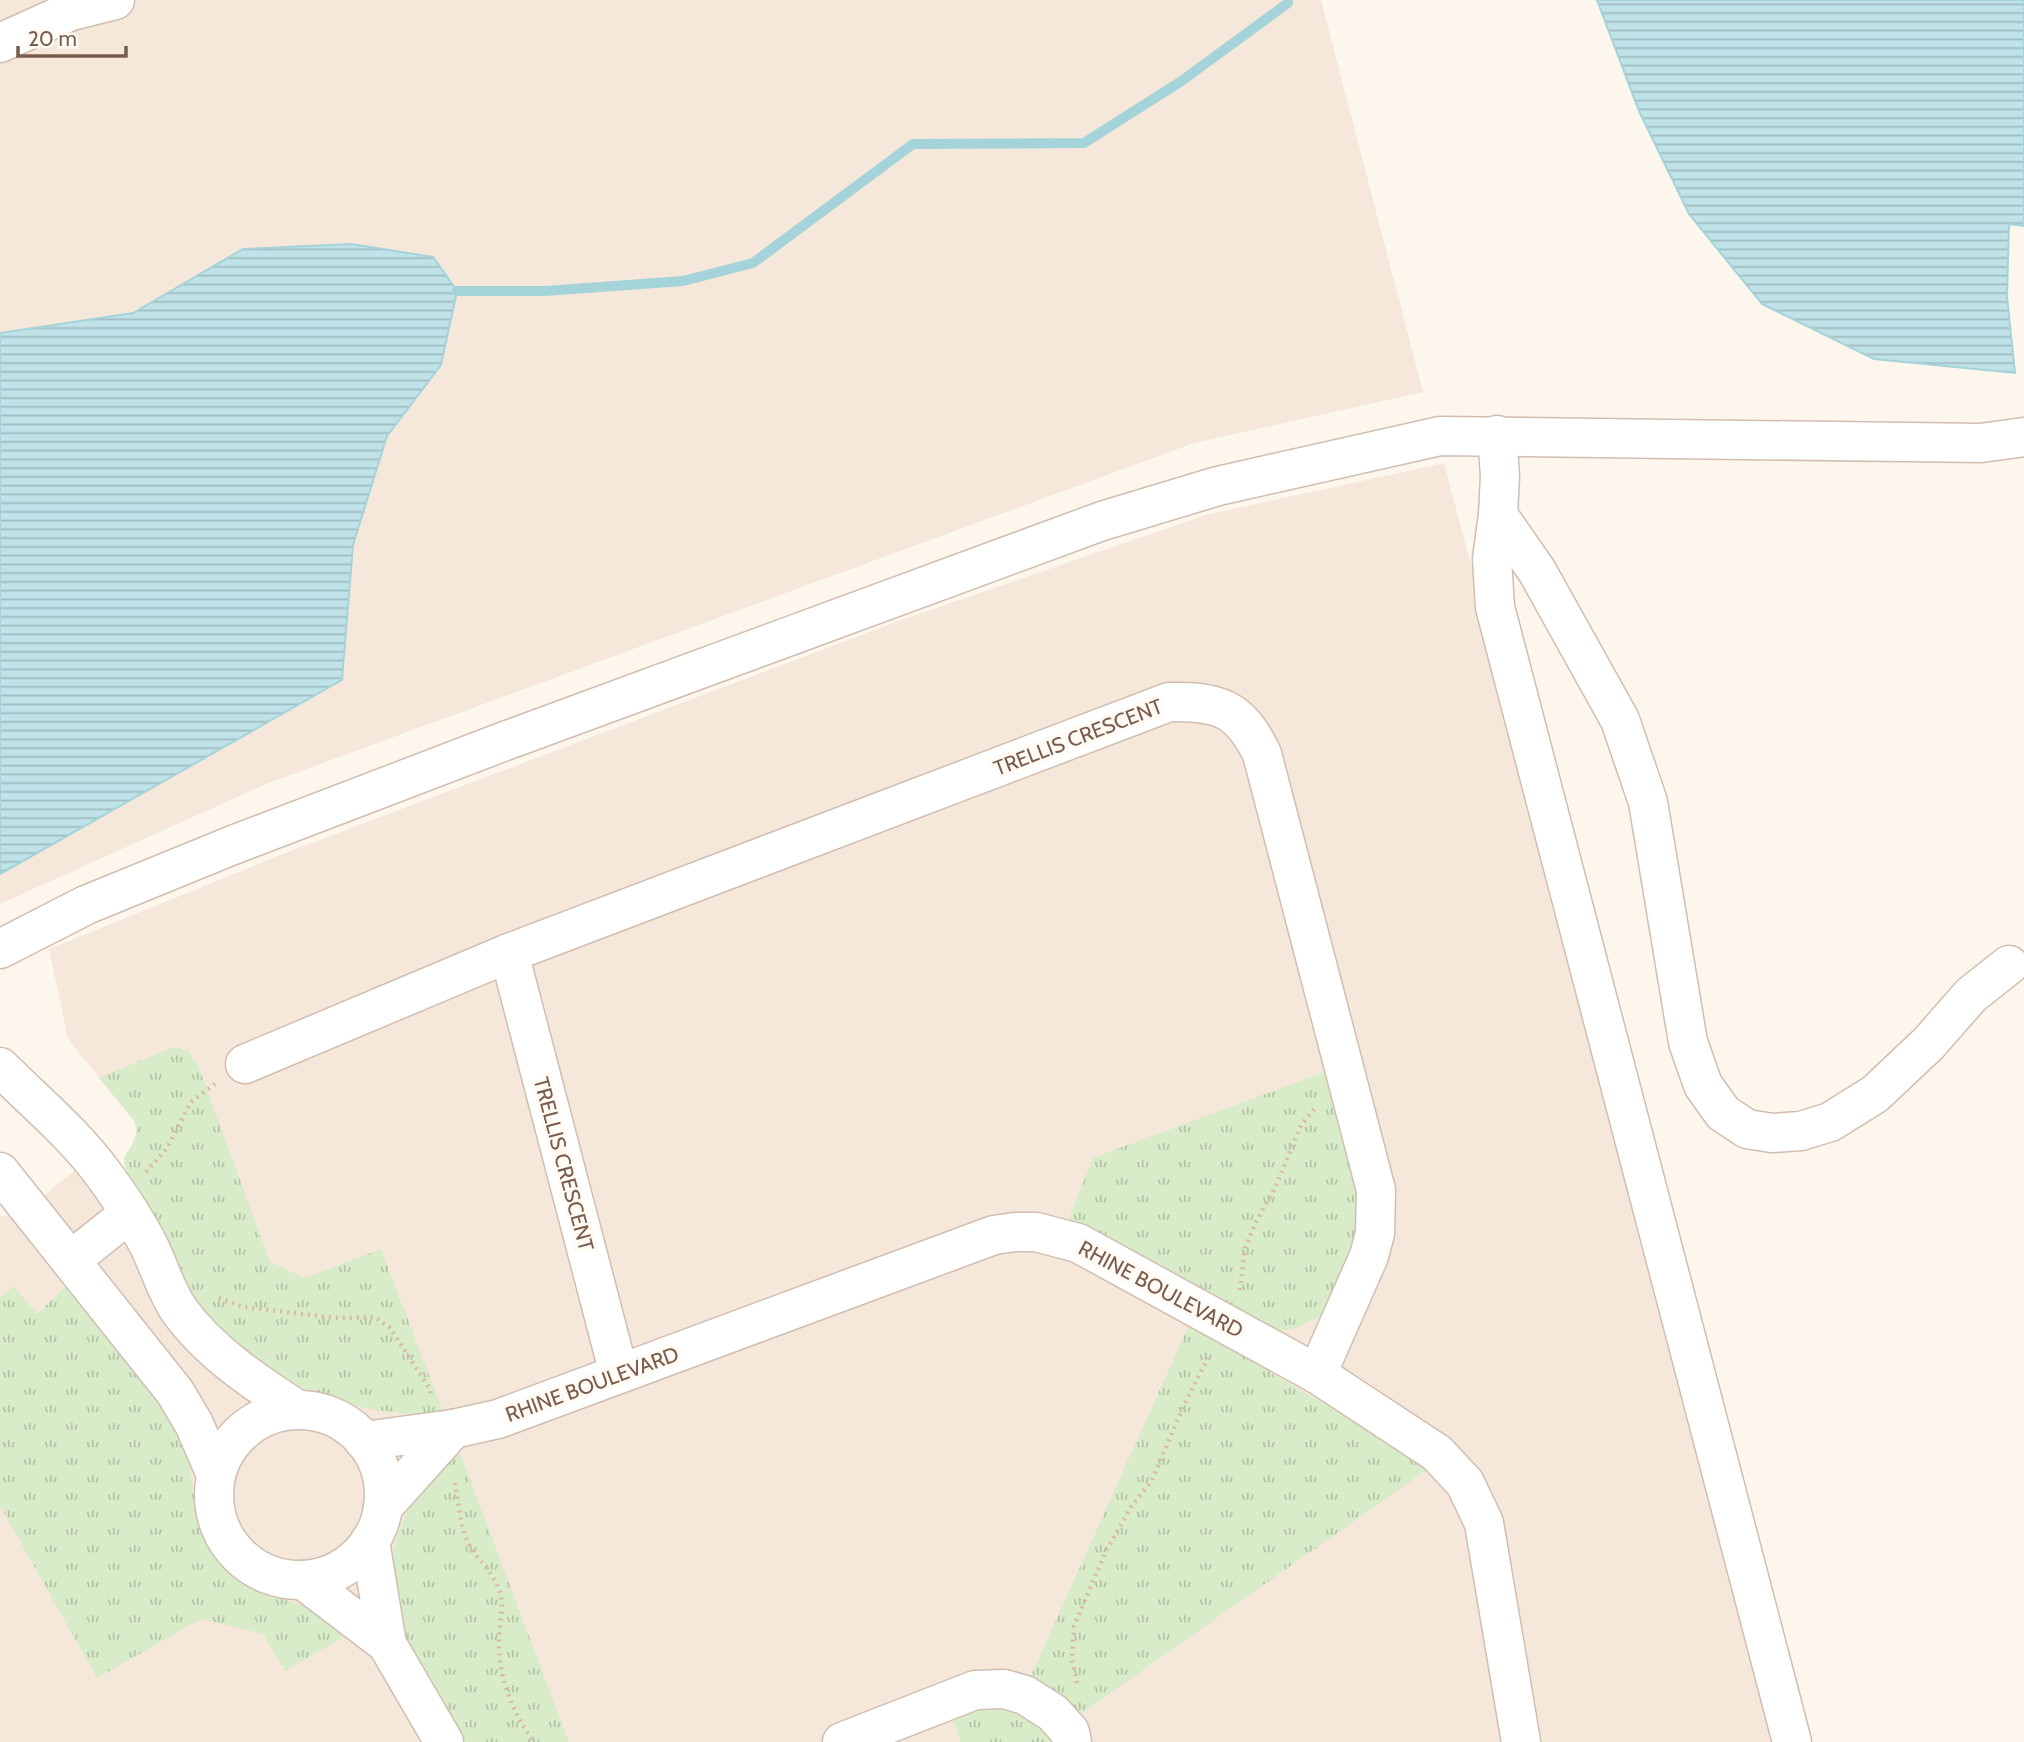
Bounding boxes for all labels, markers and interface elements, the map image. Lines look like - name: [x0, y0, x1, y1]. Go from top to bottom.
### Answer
- scale bar: [18, 14, 126, 58]
- text: 20 m: [28, 26, 77, 51]
- street label: TRELLIS CRESCENT: [990, 693, 1166, 781]
- street label: TRELLIS CRESCENT: [529, 1074, 599, 1254]
- street label: RHINE BOULEVARD: [1074, 1235, 1248, 1343]
- street label: RHINE BOULEVARD: [502, 1341, 682, 1427]

